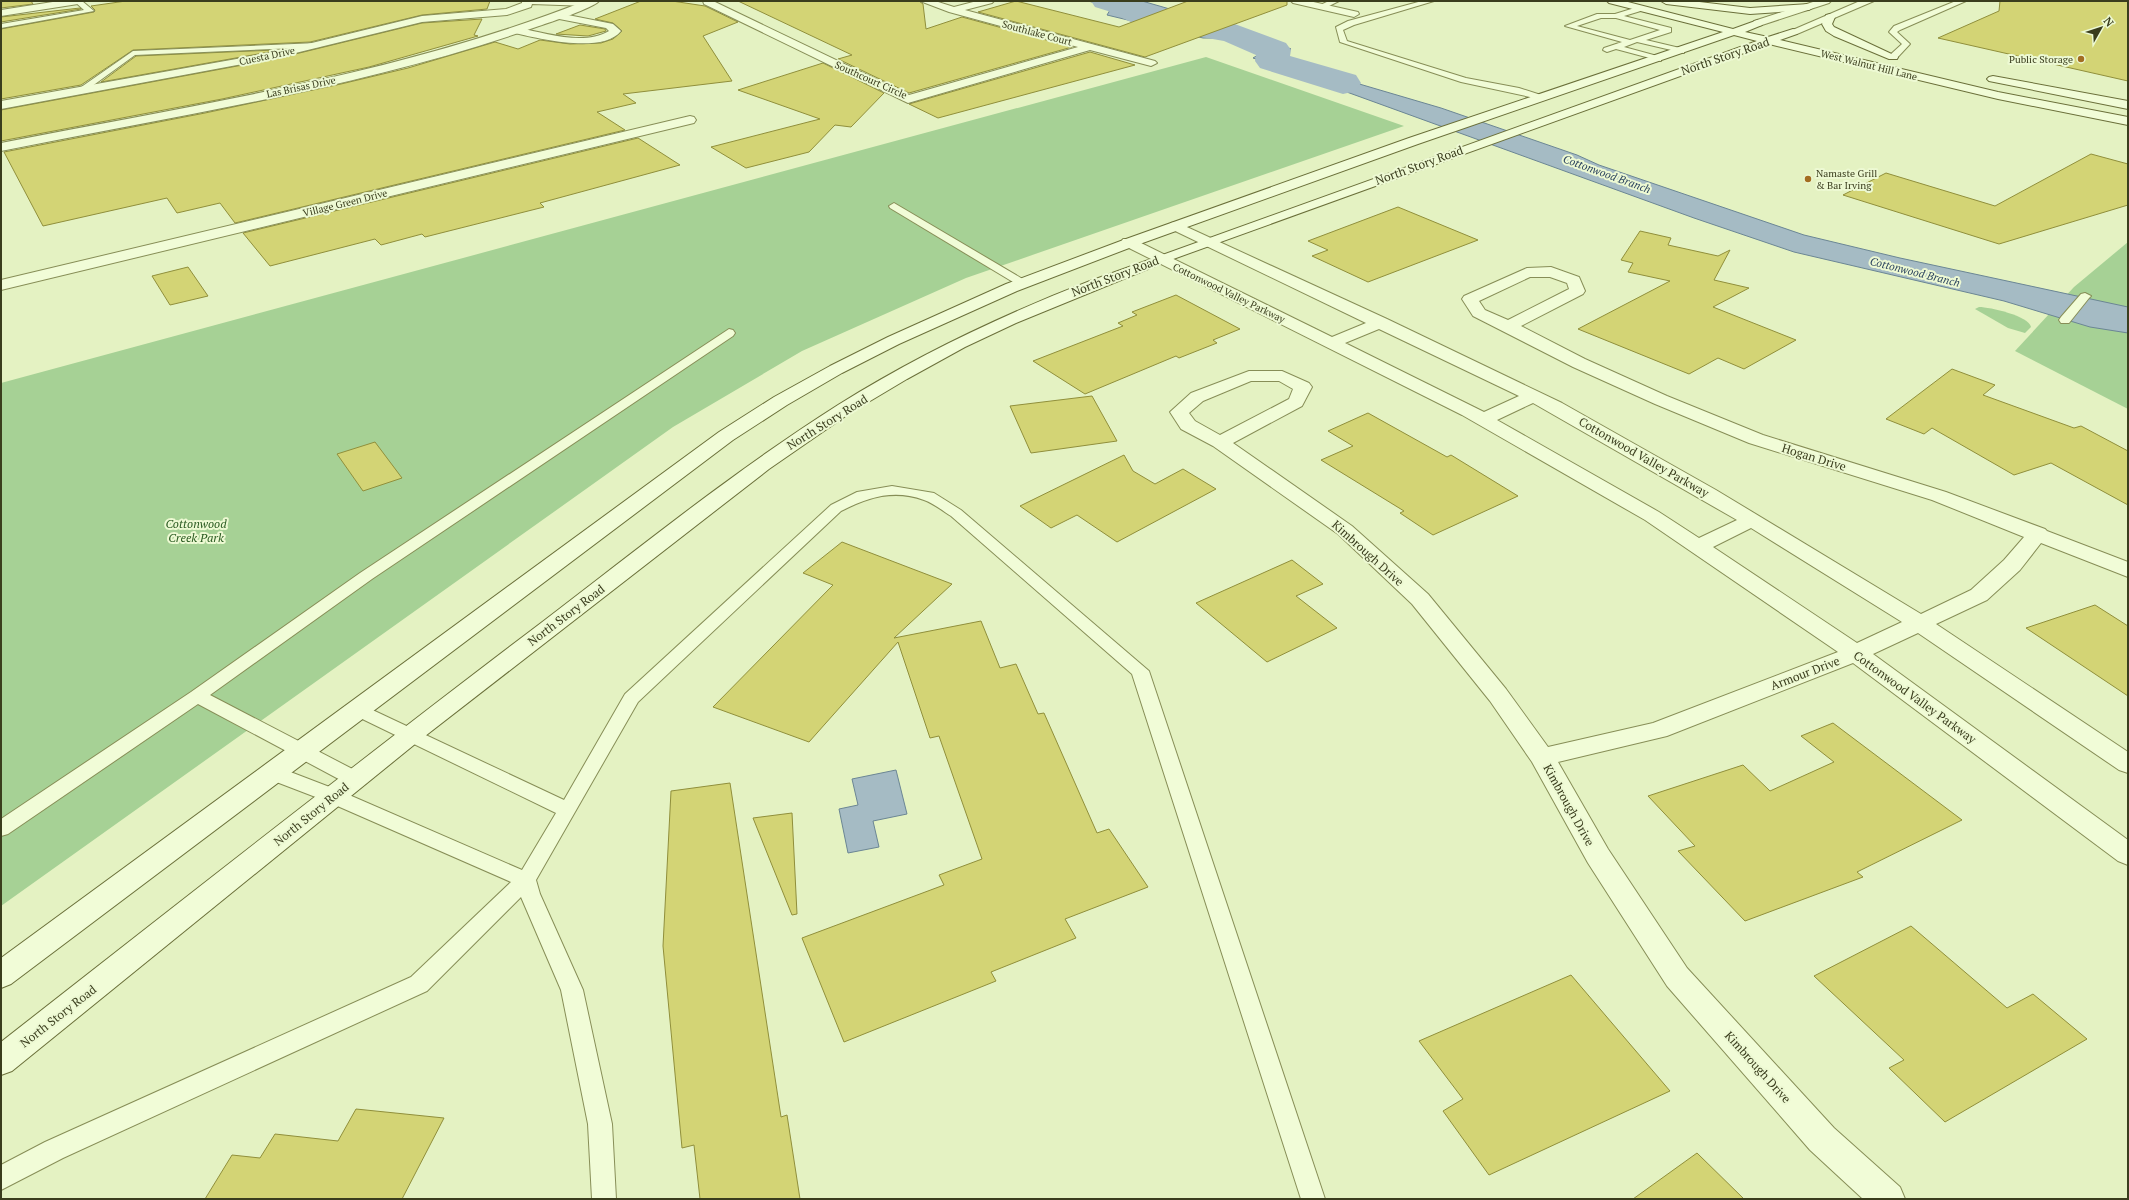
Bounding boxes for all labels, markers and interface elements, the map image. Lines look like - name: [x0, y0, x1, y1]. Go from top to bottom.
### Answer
- north arrow: [2081, 8, 2121, 48]
- text: N: [2101, 14, 2117, 30]
- street label: Southlake Court: [1001, 17, 1074, 49]
- street label: North Story Road: [1679, 34, 1771, 78]
- street label: Cuesta Drive: [238, 44, 296, 68]
- street label: West Walnut Hill Lane: [1819, 47, 1919, 83]
- place label: Public Storage: [2009, 53, 2073, 66]
- marker: Public Storage: [2076, 54, 2086, 64]
- street label: Southcourt Circle: [833, 58, 909, 102]
- street label: Las Brisas Drive: [265, 73, 337, 101]
- street label: North Story Road: [1373, 142, 1465, 188]
- water label: Cottonwood Branch: [1561, 152, 1653, 196]
- place label: Namaste Grill & Bar Irving: [1816, 167, 1877, 192]
- marker: Namaste Grill & Bar Irving: [1803, 174, 1813, 184]
- street label: Village Green Drive: [301, 186, 389, 220]
- street label: North Story Road: [1069, 252, 1161, 300]
- water label: Cottonwood Branch: [1869, 254, 1961, 290]
- street label: Cottonwood Valley Parkway: [1171, 260, 1288, 326]
- street label: North Story Road: [784, 391, 870, 453]
- street label: Cottonwood Valley Parkway: [1576, 414, 1713, 501]
- street label: Hogan Drive: [1780, 440, 1848, 474]
- park label: Cottonwood Creek Park: [165, 516, 227, 545]
- street label: Kimbrough Drive: [1329, 517, 1407, 589]
- street label: North Story Road: [525, 581, 608, 649]
- street label: Cottonwood Valley Parkway: [1851, 647, 1980, 747]
- street label: Armour Drive: [1768, 653, 1842, 693]
- street label: Kimbrough Drive: [1540, 761, 1598, 849]
- street label: North Story Road: [270, 779, 352, 849]
- street label: North Story Road: [17, 981, 99, 1050]
- street label: Kimbrough Drive: [1722, 1028, 1794, 1106]

